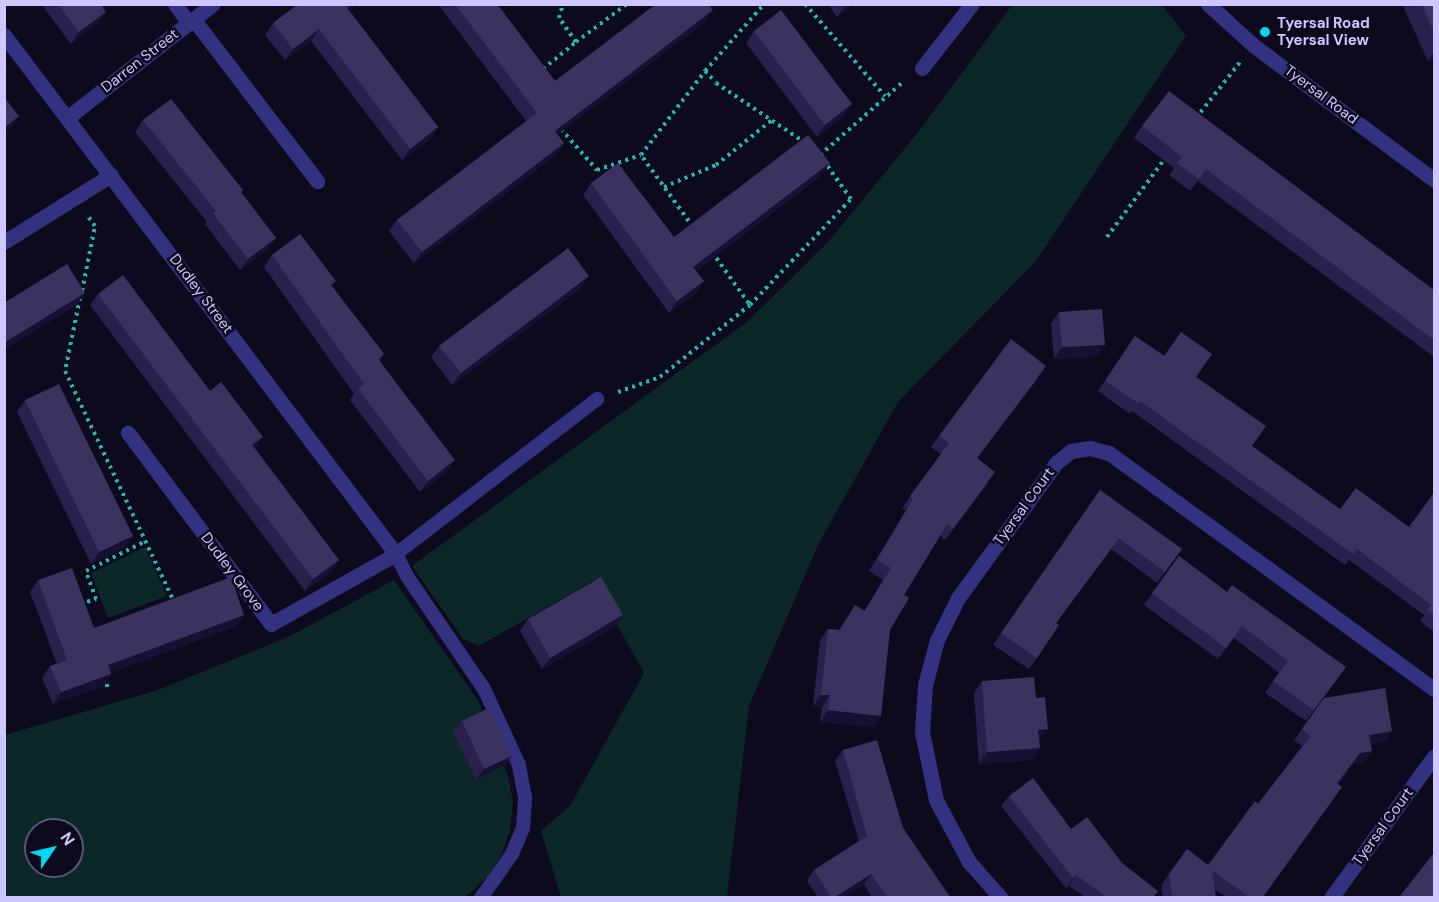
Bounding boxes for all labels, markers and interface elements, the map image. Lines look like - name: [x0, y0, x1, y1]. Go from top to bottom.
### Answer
- place label: Tyersal Road Tyersal View: [1277, 14, 1370, 49]
- street label: Darren Street: [98, 25, 182, 97]
- marker: Tyersal Road Tyersal View: [1258, 25, 1272, 39]
- street label: Tyersal Road: [1281, 62, 1361, 128]
- street label: Dudley Street: [165, 251, 237, 337]
- street label: Tyersal Court: [990, 464, 1058, 550]
- street label: Dudley Grove: [197, 529, 267, 615]
- street label: Tyersal Court: [1349, 784, 1417, 870]
- north arrow: [24, 818, 84, 878]
- text: N: [56, 828, 80, 849]

